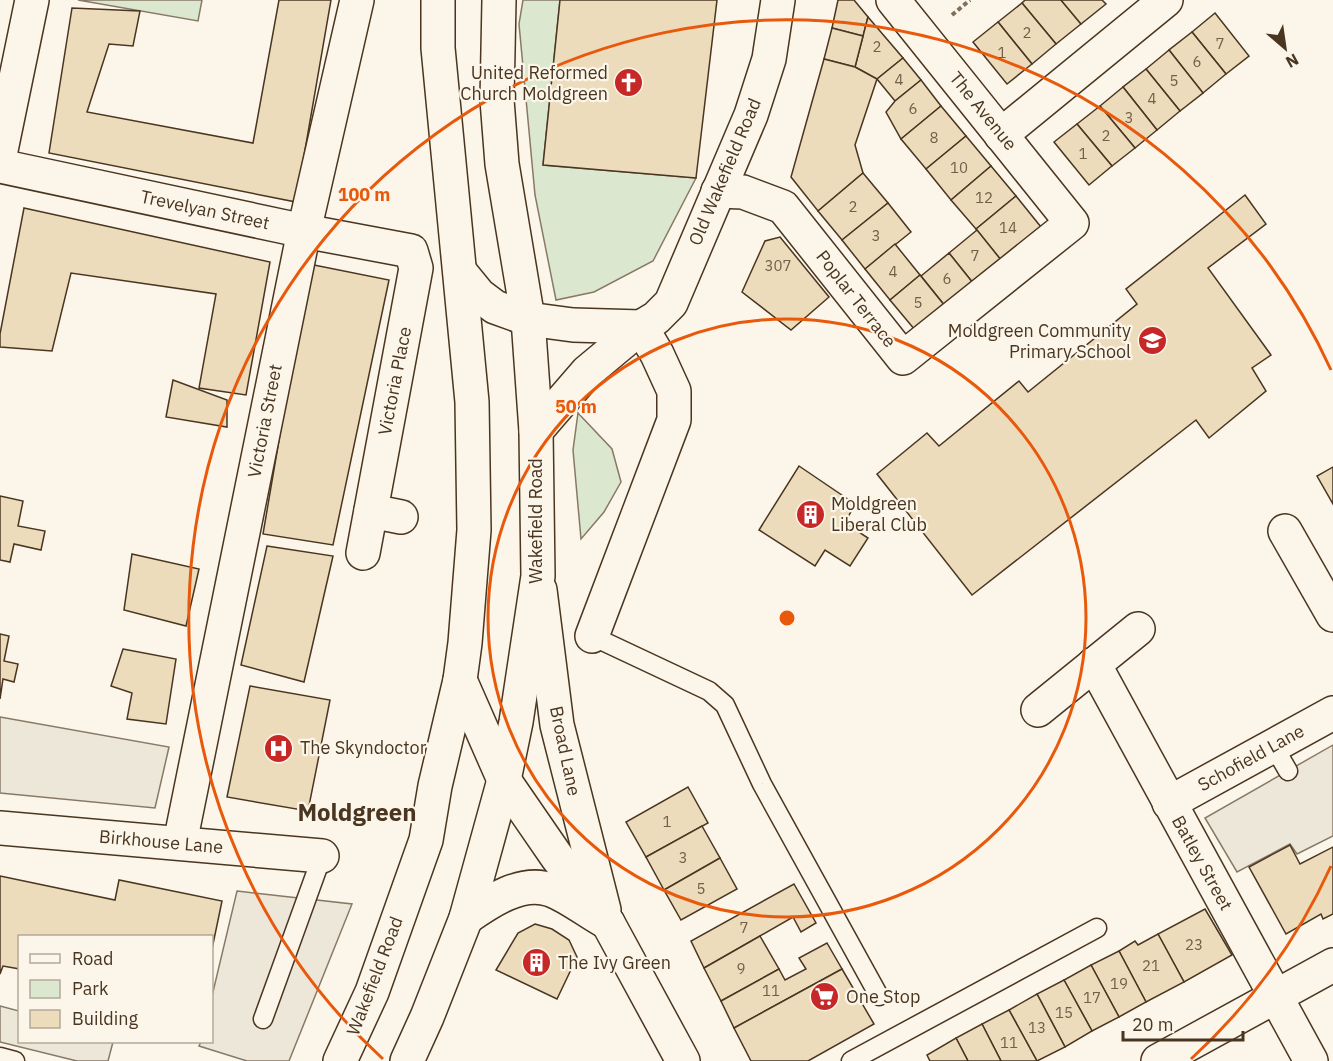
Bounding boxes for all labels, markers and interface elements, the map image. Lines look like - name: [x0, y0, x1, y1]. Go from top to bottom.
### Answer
- north arrow: [1255, 18, 1315, 78]
- house number: 2: [1022, 23, 1032, 42]
- house number: 7: [1215, 34, 1225, 53]
- house number: 2: [872, 37, 882, 56]
- house number: 1: [997, 43, 1007, 62]
- text: N: [1282, 50, 1302, 73]
- house number: 6: [1192, 52, 1202, 71]
- place label: United Reformed Church Moldgreen: [460, 61, 608, 105]
- church icon: United Reformed Church Moldgreen: [613, 67, 645, 99]
- street label: The Avenue: [945, 67, 1022, 155]
- house number: 4: [894, 70, 904, 89]
- house number: 5: [1169, 71, 1179, 90]
- house number: 4: [1147, 89, 1157, 108]
- street label: Old Wakefield Road: [683, 95, 766, 249]
- house number: 6: [908, 99, 918, 118]
- house number: 3: [1124, 108, 1134, 127]
- house number: 2: [1101, 126, 1111, 145]
- house number: 8: [929, 128, 939, 147]
- house number: 1: [1078, 144, 1088, 163]
- house number: 10: [950, 158, 968, 177]
- text: 100 m: [338, 183, 390, 206]
- street label: Trevelyan Street: [139, 185, 272, 234]
- house number: 12: [975, 188, 993, 207]
- house number: 2: [848, 197, 858, 216]
- house number: 14: [999, 218, 1017, 237]
- house number: 3: [871, 226, 881, 245]
- street label: Poplar Terrace: [811, 246, 902, 352]
- house number: 7: [970, 246, 980, 265]
- house number: 307: [764, 256, 792, 275]
- house number: 4: [888, 262, 898, 281]
- house number: 6: [942, 269, 952, 288]
- house number: 5: [913, 293, 923, 312]
- place label: Moldgreen Community Primary School: [948, 319, 1131, 363]
- street label: Victoria Place: [373, 325, 416, 437]
- school or university icon: Moldgreen Community Primary School: [1136, 325, 1168, 357]
- street label: Victoria Street: [242, 362, 287, 480]
- text: 50 m: [555, 395, 597, 418]
- street label: Wakefield Road: [524, 458, 547, 584]
- place label: Moldgreen Liberal Club: [831, 492, 927, 536]
- building icon: Moldgreen Liberal Club: [794, 498, 826, 530]
- centre of rings: [777, 608, 797, 628]
- street label: Broad Lane: [545, 704, 586, 798]
- street label: Schofield Lane: [1194, 719, 1308, 796]
- hospital icon: The Skyndoctor: [263, 732, 295, 764]
- place label: The Skyndoctor: [300, 736, 427, 759]
- district label: Moldgreen: [297, 796, 417, 828]
- street label: Batley Street: [1167, 811, 1238, 914]
- house number: 1: [662, 812, 672, 831]
- street label: Birkhouse Lane: [98, 825, 224, 858]
- house number: 3: [678, 848, 688, 867]
- house number: 5: [696, 879, 706, 898]
- street label: Wakefield Road: [341, 913, 408, 1039]
- house number: 7: [739, 918, 749, 937]
- legend: [18, 935, 213, 1043]
- house number: 23: [1185, 935, 1203, 954]
- text: Road: [72, 947, 113, 970]
- building icon: The Ivy Green: [521, 947, 553, 979]
- place label: The Ivy Green: [558, 951, 671, 974]
- house number: 21: [1142, 956, 1160, 975]
- house number: 9: [736, 959, 746, 978]
- house number: 19: [1110, 974, 1128, 993]
- text: Park: [72, 977, 109, 1000]
- house number: 11: [762, 981, 780, 1000]
- supermarket icon: One Stop: [809, 981, 841, 1013]
- place label: One Stop: [846, 985, 920, 1008]
- house number: 17: [1083, 988, 1101, 1007]
- house number: 15: [1055, 1003, 1073, 1022]
- scale bar: [1123, 1004, 1243, 1042]
- text: Building: [72, 1007, 139, 1030]
- text: 20 m: [1132, 1013, 1174, 1036]
- house number: 13: [1028, 1018, 1046, 1037]
- house number: 11: [1000, 1033, 1018, 1052]

